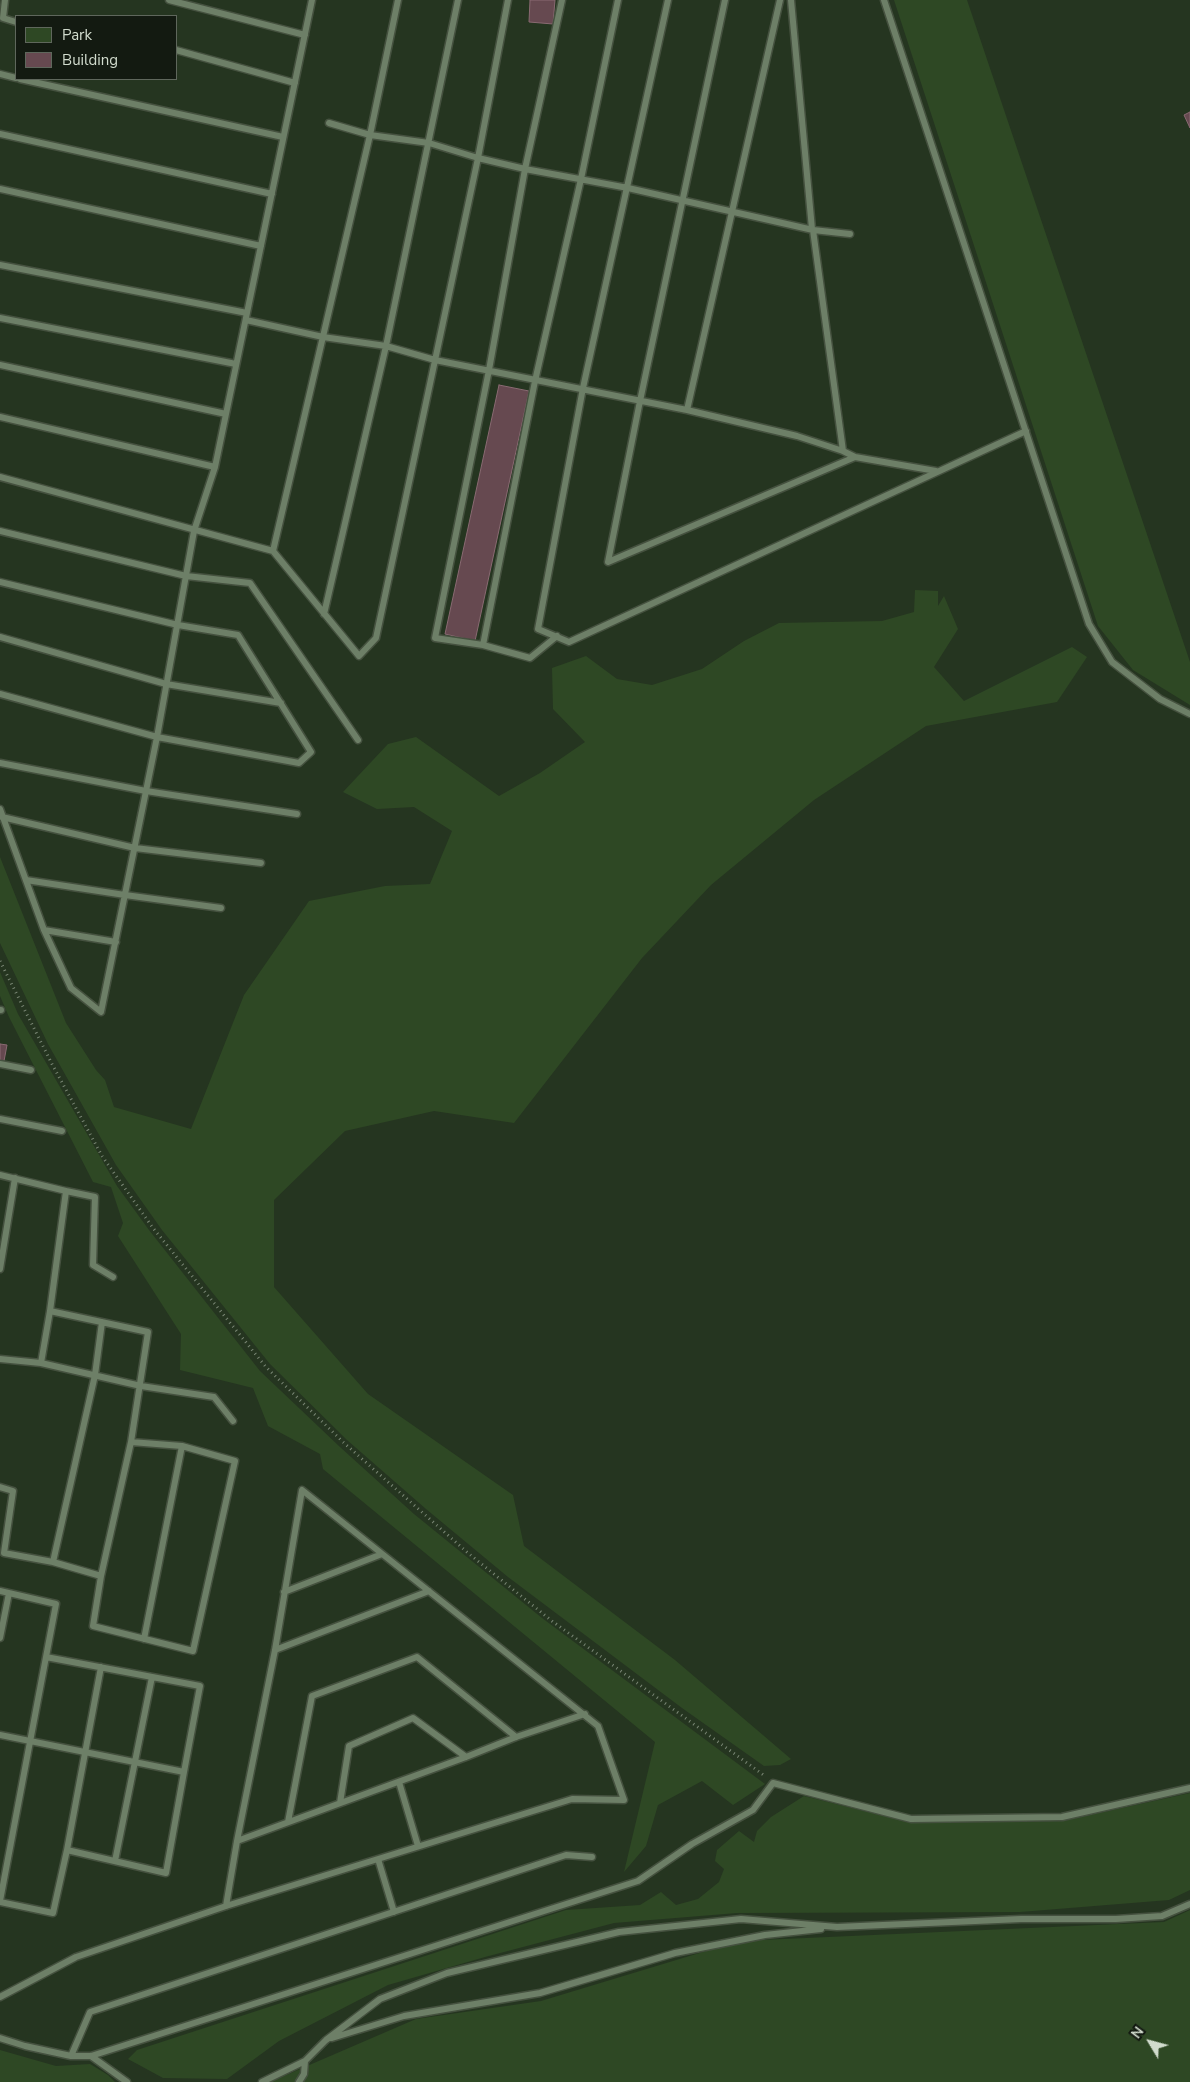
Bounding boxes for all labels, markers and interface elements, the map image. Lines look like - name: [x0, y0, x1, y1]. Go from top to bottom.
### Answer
- legend: [15, 15, 178, 80]
- text: Park: [62, 25, 92, 45]
- text: Building: [62, 50, 118, 70]
- north arrow: [1125, 2017, 1175, 2067]
- text: N: [1127, 2023, 1148, 2043]

